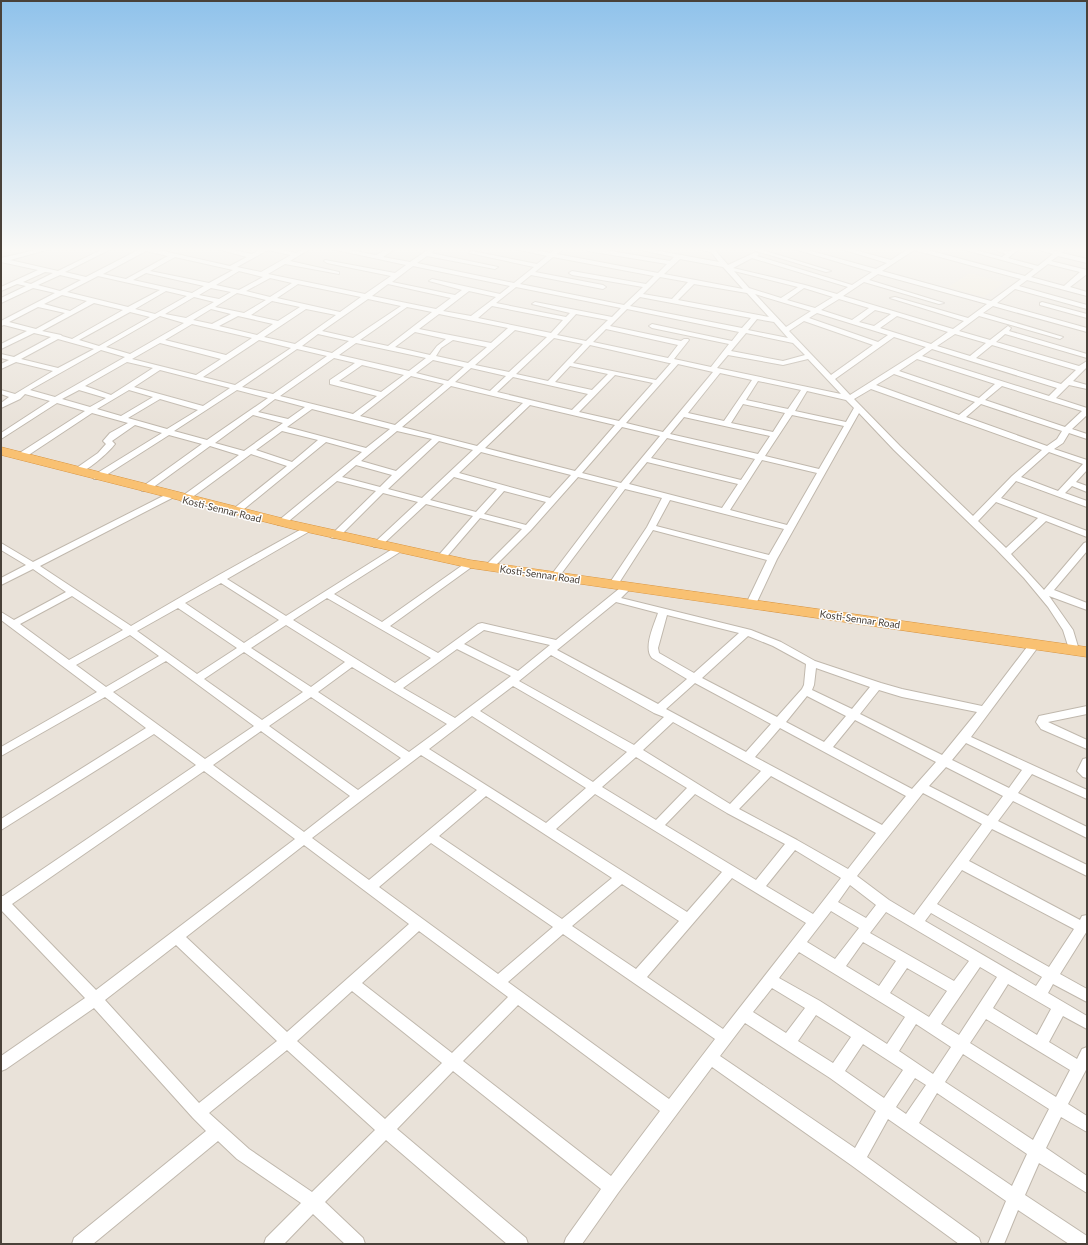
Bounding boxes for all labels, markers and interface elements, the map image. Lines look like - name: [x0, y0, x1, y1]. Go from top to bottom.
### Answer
- street label: Kosti-Sennar Road: [181, 493, 263, 525]
- street label: Kosti-Sennar Road: [499, 562, 581, 586]
- street label: Kosti-Sennar Road: [819, 607, 901, 631]

